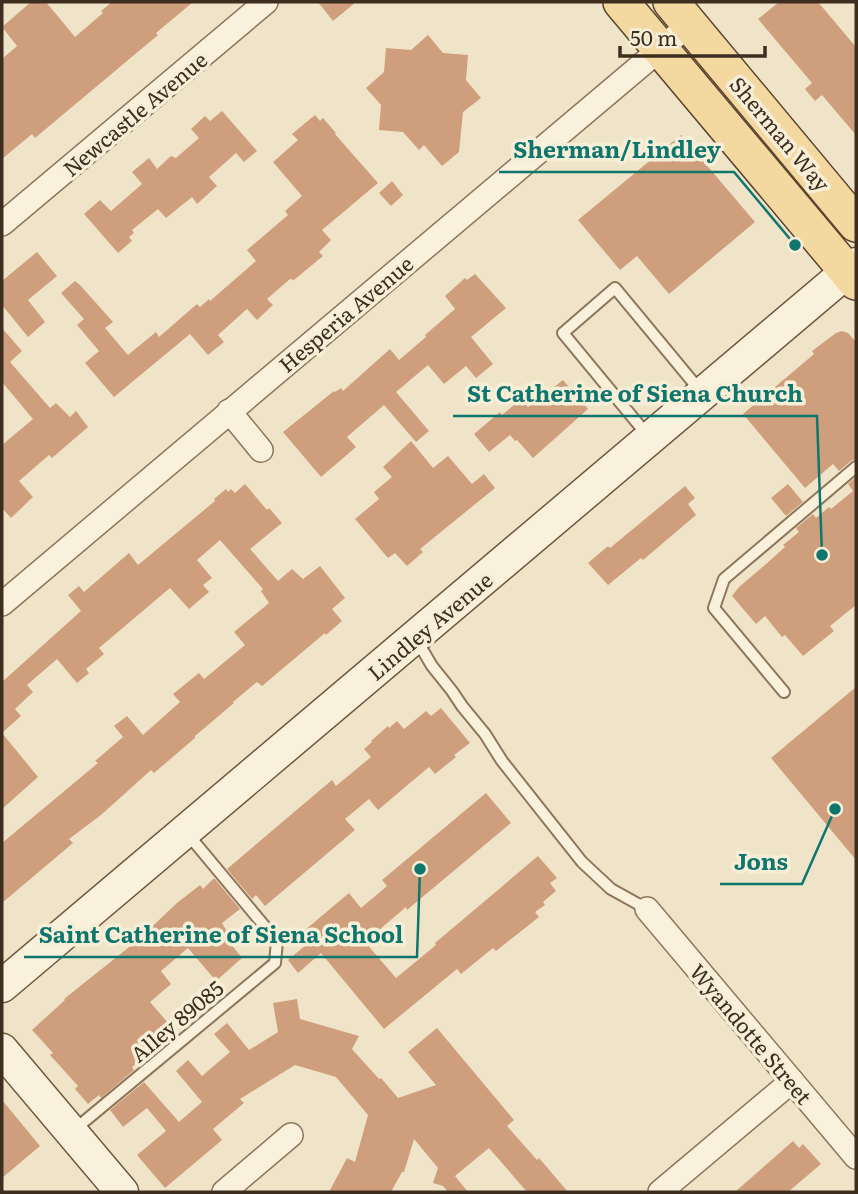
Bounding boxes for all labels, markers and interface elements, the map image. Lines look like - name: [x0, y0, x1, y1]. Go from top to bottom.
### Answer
- scale bar: [620, 14, 765, 58]
- text: 50 m: [630, 21, 677, 52]
- street label: Newcastle Avenue: [55, 43, 213, 183]
- street label: Sherman Way: [724, 69, 839, 198]
- callout: Sherman/Lindley: [499, 128, 734, 172]
- text: Sherman/Lindley: [513, 131, 721, 165]
- street label: Hesperia Avenue: [271, 247, 419, 379]
- callout: St Catherine of Siena Church: [453, 372, 817, 416]
- text: St Catherine of Siena Church: [467, 375, 803, 409]
- street label: Lindley Avenue: [360, 563, 498, 687]
- callout: Jons: [720, 840, 802, 884]
- text: Jons: [734, 843, 788, 877]
- callout: Saint Catherine of Siena School: [24, 913, 417, 957]
- text: Saint Catherine of Siena School: [39, 916, 403, 950]
- street label: Wyandotte Street: [684, 956, 821, 1111]
- street label: Alley 89085: [123, 972, 229, 1068]

